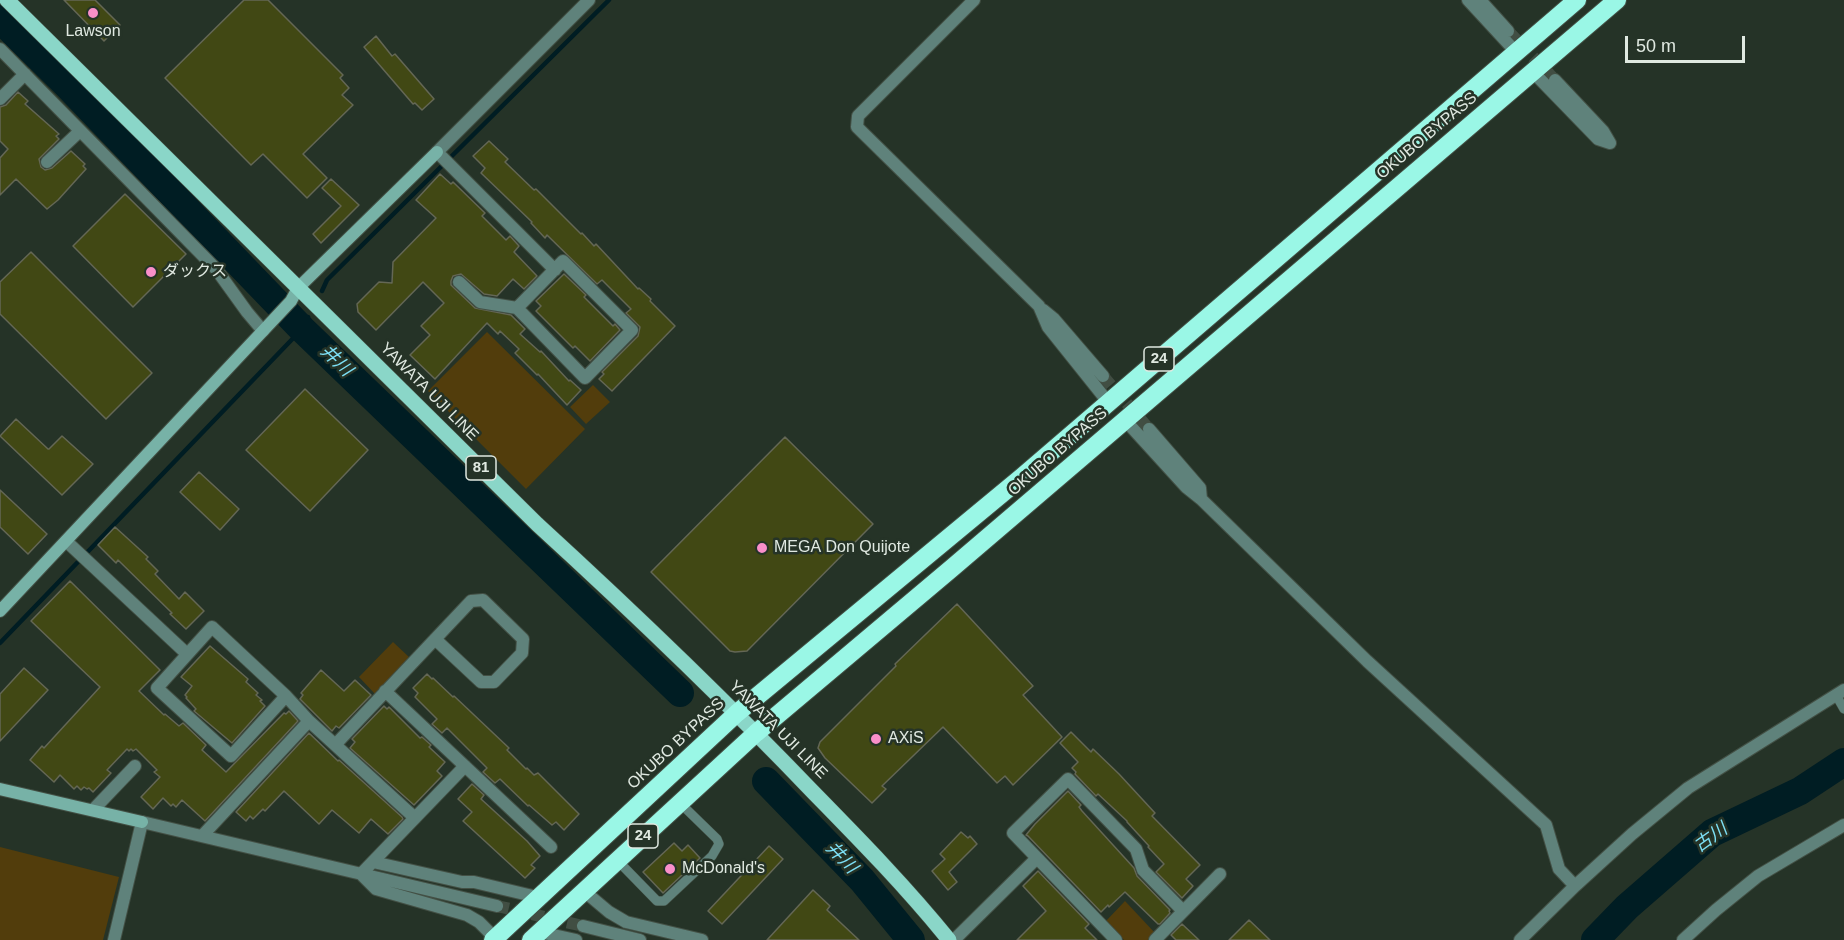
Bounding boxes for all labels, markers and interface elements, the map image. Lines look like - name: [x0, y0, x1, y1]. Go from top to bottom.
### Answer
- marker: Lawson: [86, 6, 100, 20]
- place label: Lawson: [65, 22, 121, 42]
- scale bar: [1628, 24, 1748, 62]
- text: 50 m: [1636, 36, 1676, 56]
- street label: OKUBO BYPASS: [1373, 88, 1481, 184]
- place label: ダックス: [163, 262, 227, 282]
- marker: ダックス: [144, 265, 158, 279]
- street label: YAWATA UJI LINE: [376, 339, 482, 445]
- water label: 井川: [316, 341, 356, 381]
- road number: 24: [1144, 347, 1174, 371]
- street label: OKUBO BYPASS: [1005, 404, 1111, 500]
- road number: 81: [466, 456, 496, 480]
- place label: MEGA Don Quijote: [774, 538, 910, 558]
- marker: MEGA Don Quijote: [755, 541, 769, 555]
- street label: YAWATA UJI LINE: [725, 677, 831, 783]
- street label: OKUBO BYPASS: [624, 694, 728, 794]
- place label: AXiS: [888, 729, 924, 749]
- marker: AXiS: [869, 732, 883, 746]
- water label: 古川: [1690, 819, 1732, 857]
- road number: 24: [628, 824, 658, 848]
- water label: 井川: [821, 838, 861, 878]
- place label: McDonald's: [682, 859, 765, 879]
- marker: McDonald's: [663, 862, 677, 876]

